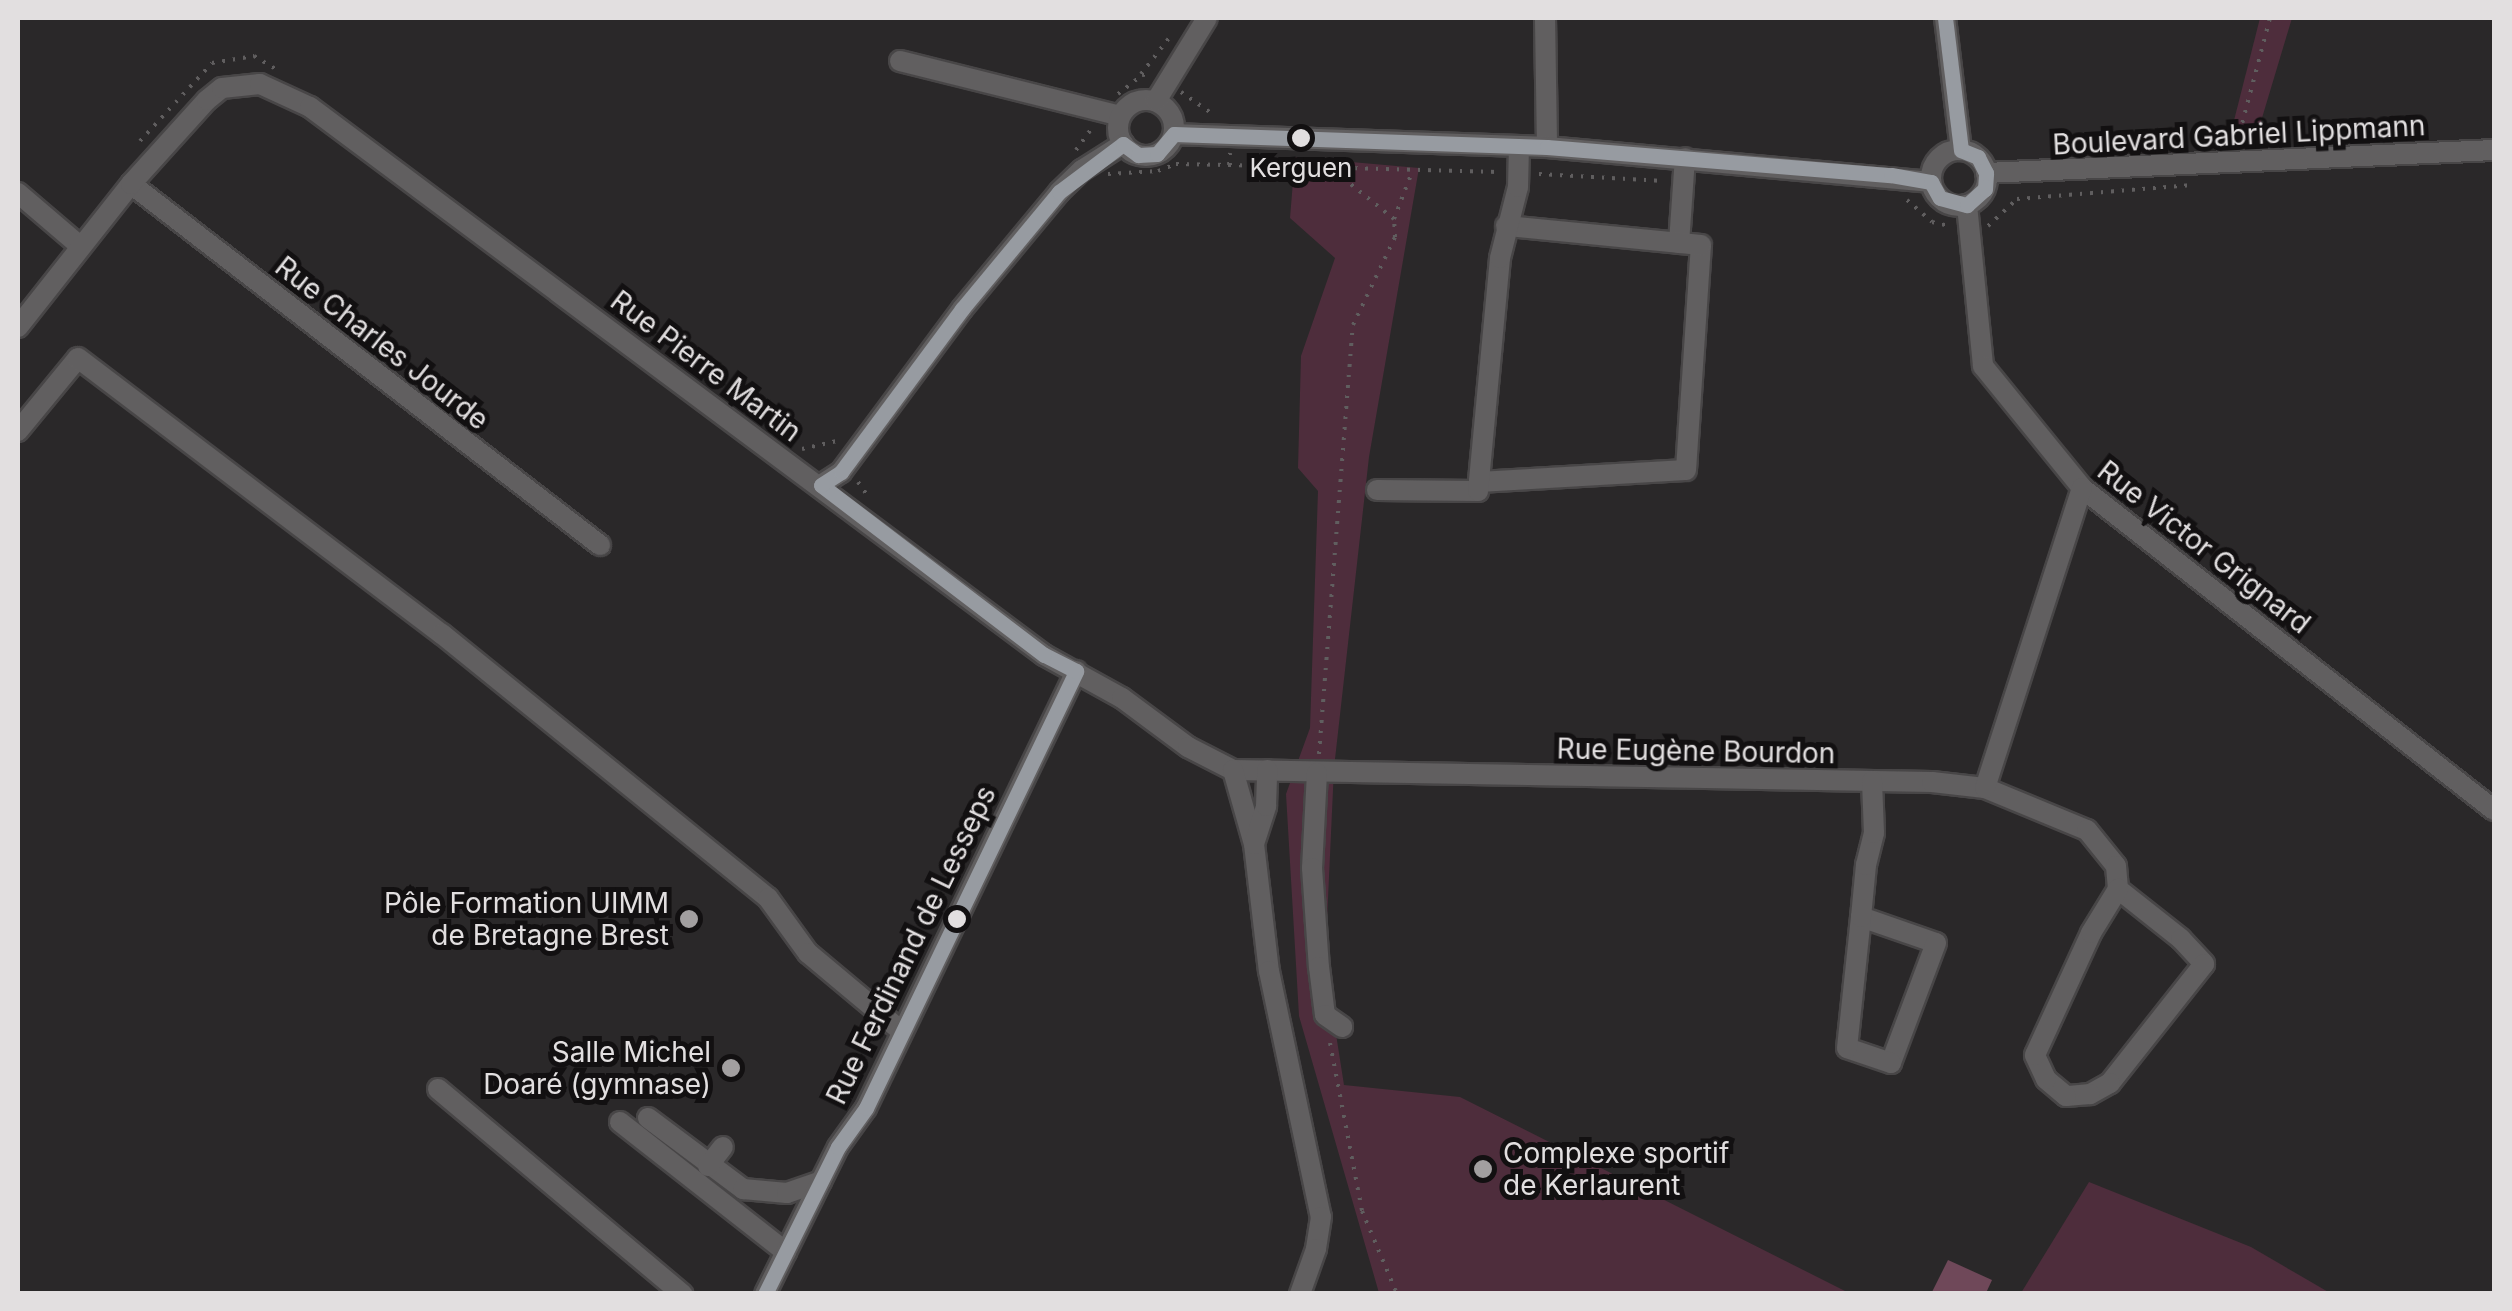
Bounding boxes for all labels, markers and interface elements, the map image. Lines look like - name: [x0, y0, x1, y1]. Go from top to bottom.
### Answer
- street label: Boulevard Gabriel Lippmann: [2052, 108, 2426, 162]
- marker: Kerguen: [1291, 128, 1311, 148]
- place label: Kerguen: [1250, 152, 1352, 184]
- street label: Rue Charles Jourde: [269, 249, 495, 437]
- street label: Rue Pierre Martin: [604, 284, 808, 448]
- street label: Rue Victor Grignard: [2091, 454, 2317, 640]
- street label: Rue Eugène Bourdon: [1556, 732, 1836, 770]
- street label: Rue Ferdinand de Lesseps: [819, 781, 1003, 1109]
- place label: Pôle Formation UIMM de Bretagne Brest: [384, 886, 669, 952]
- marker: Pôle Formation UIMM de Bretagne Brest: [678, 908, 700, 930]
- unlabelled marker: [947, 909, 967, 929]
- place label: Salle Michel Doaré (gymnase): [483, 1035, 711, 1101]
- marker: Salle Michel Doaré (gymnase): [720, 1057, 742, 1079]
- place label: Complexe sportif de Kerlaurent: [1503, 1136, 1729, 1202]
- marker: Complexe sportif de Kerlaurent: [1472, 1158, 1494, 1180]

